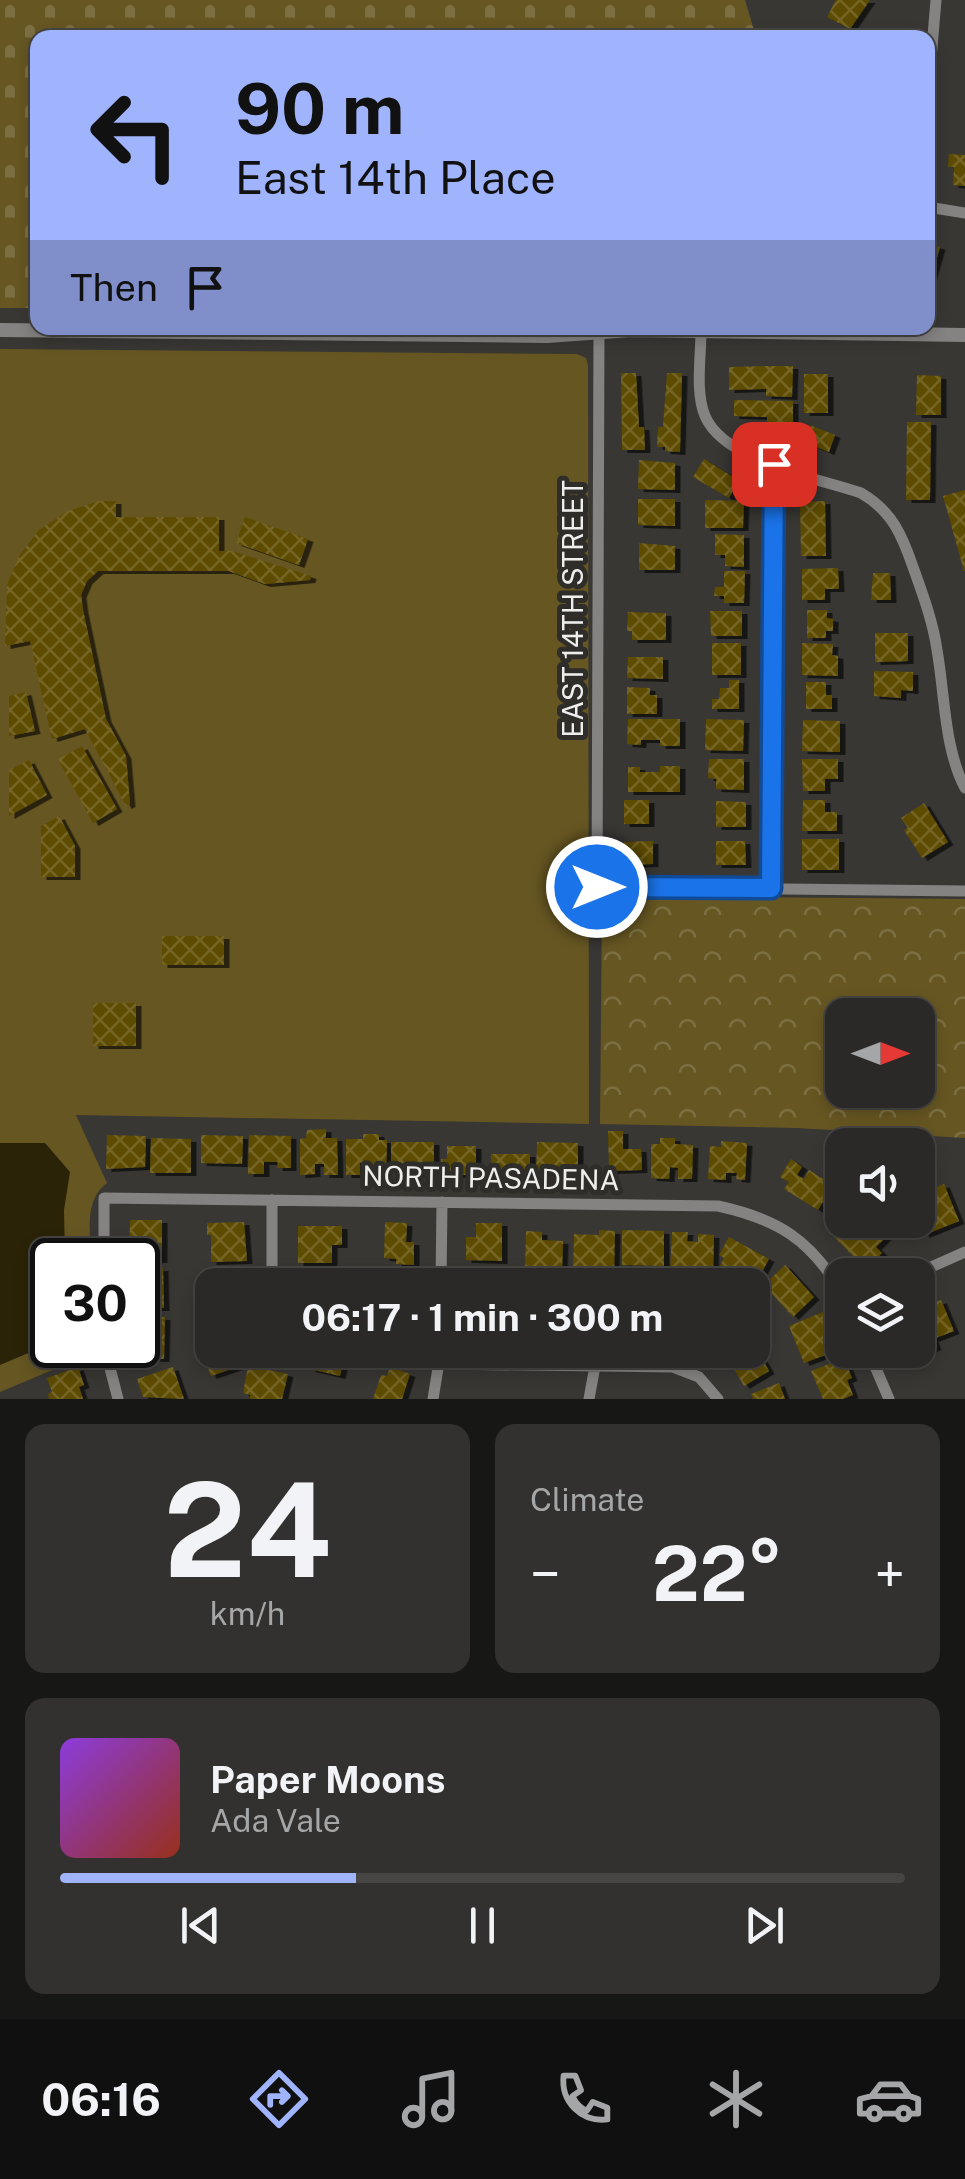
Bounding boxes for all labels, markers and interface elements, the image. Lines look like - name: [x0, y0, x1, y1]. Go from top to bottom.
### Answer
- text: 90 m: [235, 67, 405, 150]
- icon: left: [70, 70, 200, 200]
- text: East 14th Place: [235, 151, 556, 204]
- icon: arrive: [178, 260, 233, 315]
- text: Then: [70, 265, 158, 310]
- pin: [732, 422, 817, 507]
- icon: arrive: [747, 437, 802, 492]
- street label: EAST 14TH STREET: [556, 480, 589, 738]
- position arrow: [545, 835, 649, 939]
- north arrow: [825, 998, 935, 1108]
- map controls: [825, 998, 935, 1368]
- button: sound: [825, 1128, 935, 1238]
- street label: NORTH PASADENA: [362, 1159, 620, 1196]
- speed limit sign: 30: [30, 1238, 160, 1368]
- button: layers: [825, 1258, 935, 1368]
- text: 06:17 · 1 min · 300 m: [302, 1295, 663, 1340]
- text: 24: [164, 1454, 331, 1606]
- text: Climate: [530, 1481, 644, 1518]
- text: 22°: [652, 1530, 783, 1618]
- text: −: [530, 1542, 561, 1606]
- text: +: [875, 1542, 905, 1606]
- text: km/h: [210, 1595, 285, 1632]
- text: Paper Moons: [210, 1757, 445, 1802]
- text: Ada Vale: [210, 1802, 341, 1839]
- icon: previous: [173, 1898, 228, 1953]
- icon: pause: [455, 1898, 510, 1953]
- icon: next: [737, 1898, 792, 1953]
- icon: directions: [244, 2064, 314, 2134]
- icon: music: [396, 2064, 466, 2134]
- icon: phone: [549, 2064, 619, 2134]
- icon: climate: [701, 2064, 771, 2134]
- icon: car: [854, 2064, 924, 2134]
- text: 06:16: [41, 2073, 161, 2126]

